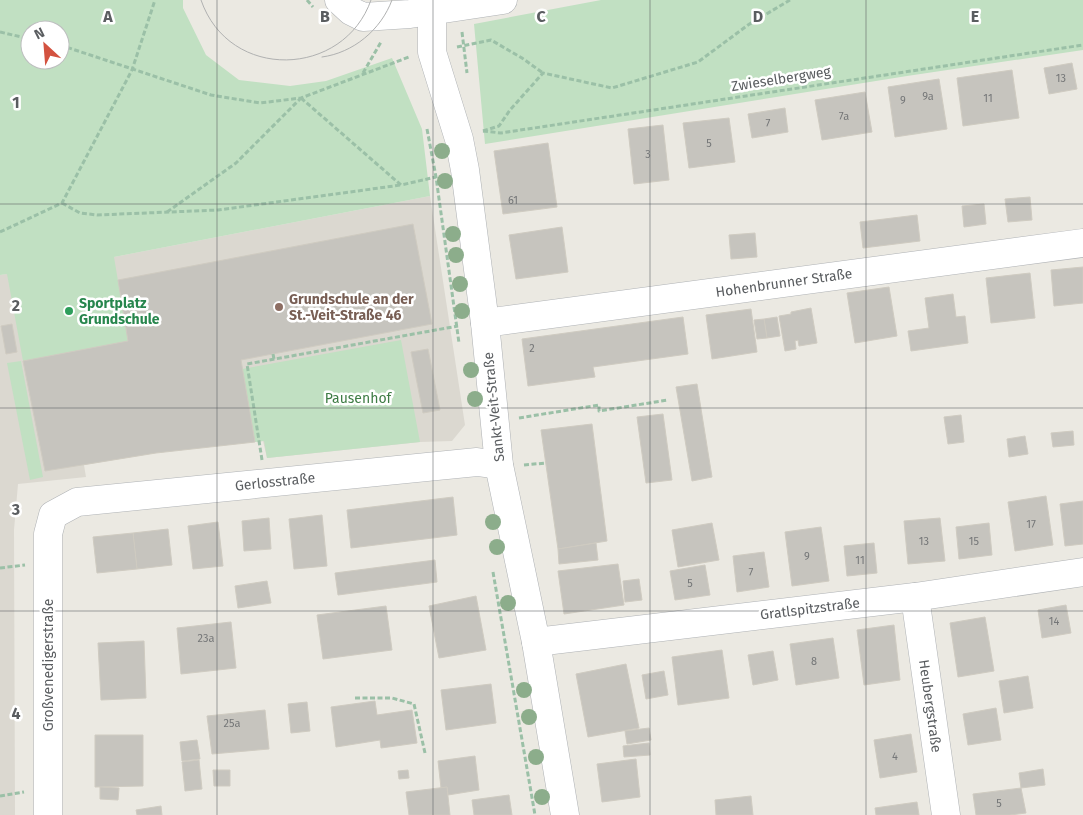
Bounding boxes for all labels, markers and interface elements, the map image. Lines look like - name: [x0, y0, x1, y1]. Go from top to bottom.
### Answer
- text: A: [102, 7, 113, 26]
- text: B: [320, 7, 330, 26]
- text: C: [536, 7, 546, 26]
- text: D: [753, 7, 763, 26]
- text: E: [971, 7, 979, 26]
- north arrow: [20, 20, 70, 70]
- text: N: [32, 24, 47, 43]
- street label: Zwieselbergweg: [730, 63, 833, 95]
- house number: 13: [1056, 72, 1066, 85]
- house number: 9a: [922, 90, 934, 103]
- house number: 11: [983, 92, 993, 105]
- text: 1: [12, 93, 20, 112]
- house number: 9: [900, 94, 906, 107]
- house number: 7a: [839, 110, 849, 123]
- house number: 7: [766, 117, 771, 130]
- house number: 5: [706, 137, 712, 150]
- house number: 3: [645, 148, 651, 161]
- house number: 61: [508, 194, 518, 207]
- street label: Hohenbrunner Straße: [715, 265, 853, 301]
- place label: Grundschule an der St.-Veit-Straße 46: [289, 291, 414, 324]
- place label: Sportplatz Grundschule: [79, 295, 160, 328]
- text: 2: [12, 296, 20, 315]
- marker: Grundschule an der St.-Veit-Straße 46: [273, 301, 285, 313]
- marker: Sportplatz Grundschule: [63, 305, 75, 317]
- house number: 2: [529, 342, 535, 355]
- street label: Sankt-Veit-Straße: [480, 351, 508, 463]
- park label: Pausenhof: [325, 390, 393, 407]
- street label: Gerlosstraße: [234, 469, 316, 495]
- text: 3: [11, 500, 20, 519]
- house number: 17: [1026, 518, 1036, 531]
- house number: 13: [919, 535, 929, 548]
- house number: 15: [969, 535, 980, 548]
- house number: 9: [804, 550, 810, 563]
- house number: 11: [855, 554, 865, 567]
- house number: 7: [749, 566, 754, 579]
- house number: 5: [687, 577, 693, 590]
- street label: Gratlspitzstraße: [759, 594, 861, 624]
- street label: Großvenedigerstraße: [40, 599, 57, 731]
- house number: 14: [1049, 615, 1059, 628]
- house number: 23a: [198, 632, 214, 645]
- house number: 8: [811, 655, 817, 668]
- street label: Heubergstraße: [915, 658, 945, 754]
- text: 4: [11, 704, 21, 723]
- house number: 25a: [224, 717, 240, 730]
- house number: 4: [892, 750, 898, 763]
- house number: 5: [996, 797, 1002, 810]

